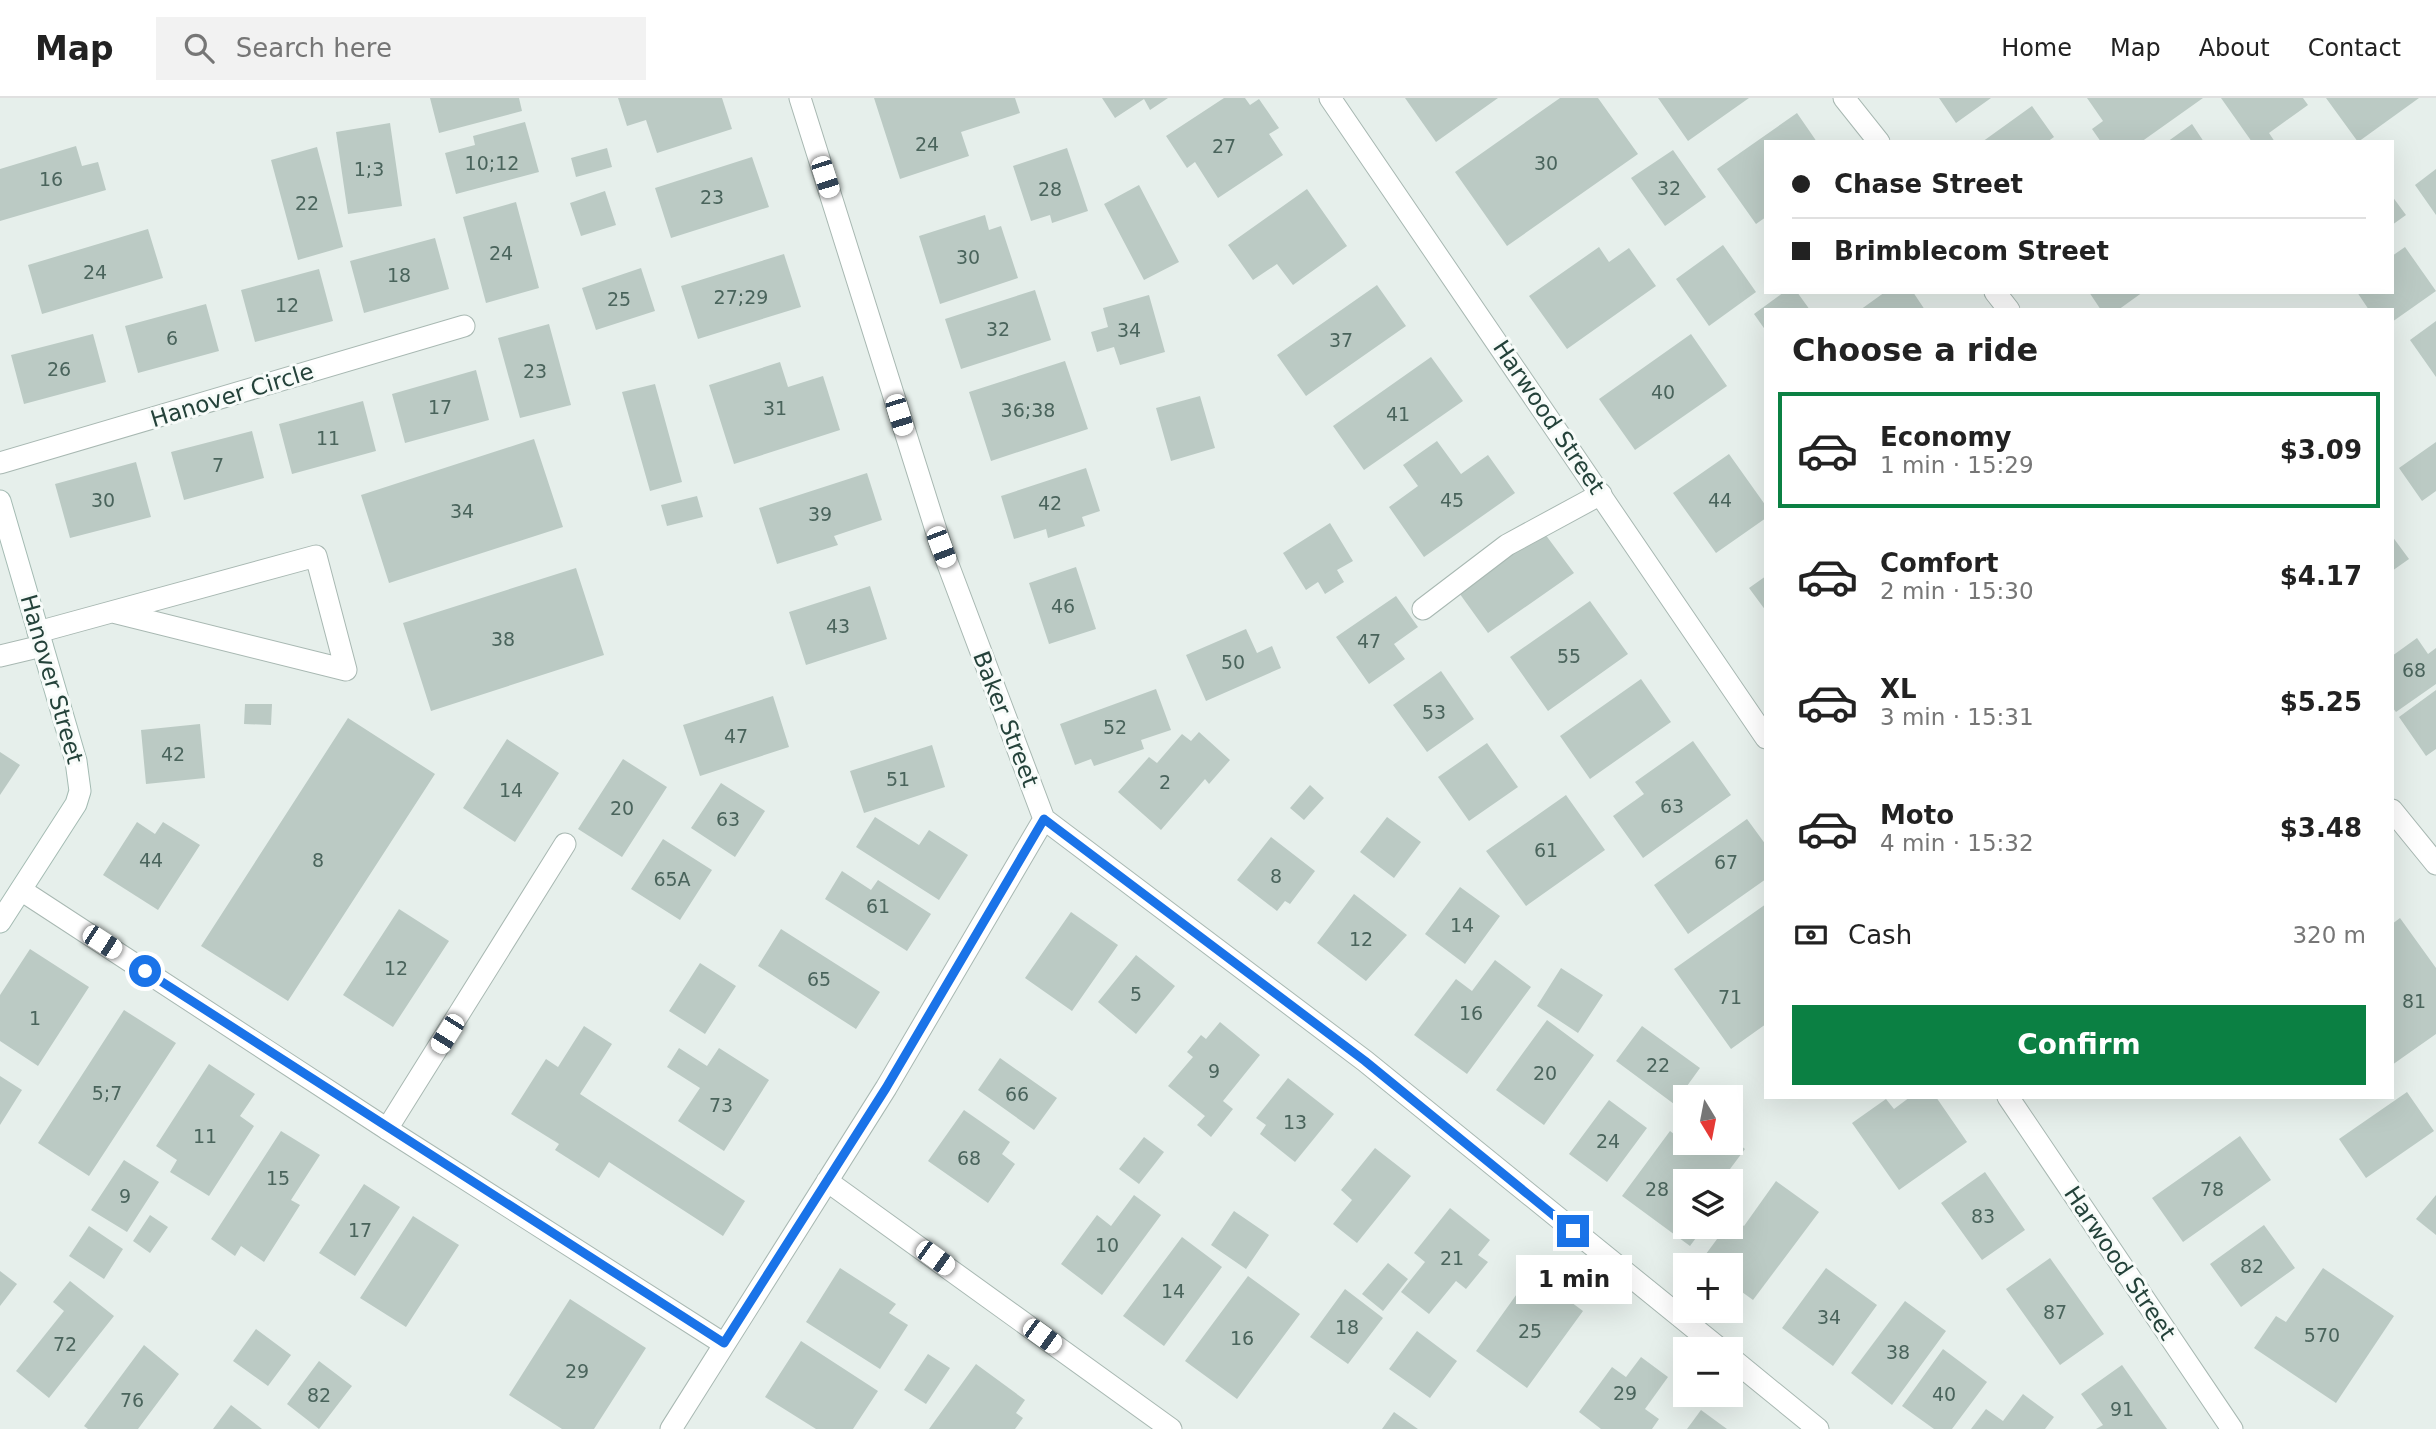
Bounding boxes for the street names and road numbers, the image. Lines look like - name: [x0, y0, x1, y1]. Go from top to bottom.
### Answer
- street label: Harwood Street: [1488, 335, 1610, 499]
- street label: Hanover Circle: [147, 358, 317, 432]
- street label: Hanover Street: [15, 592, 89, 766]
- street label: Baker Street: [968, 648, 1044, 790]
- street label: Harwood Street: [2059, 1181, 2181, 1345]

